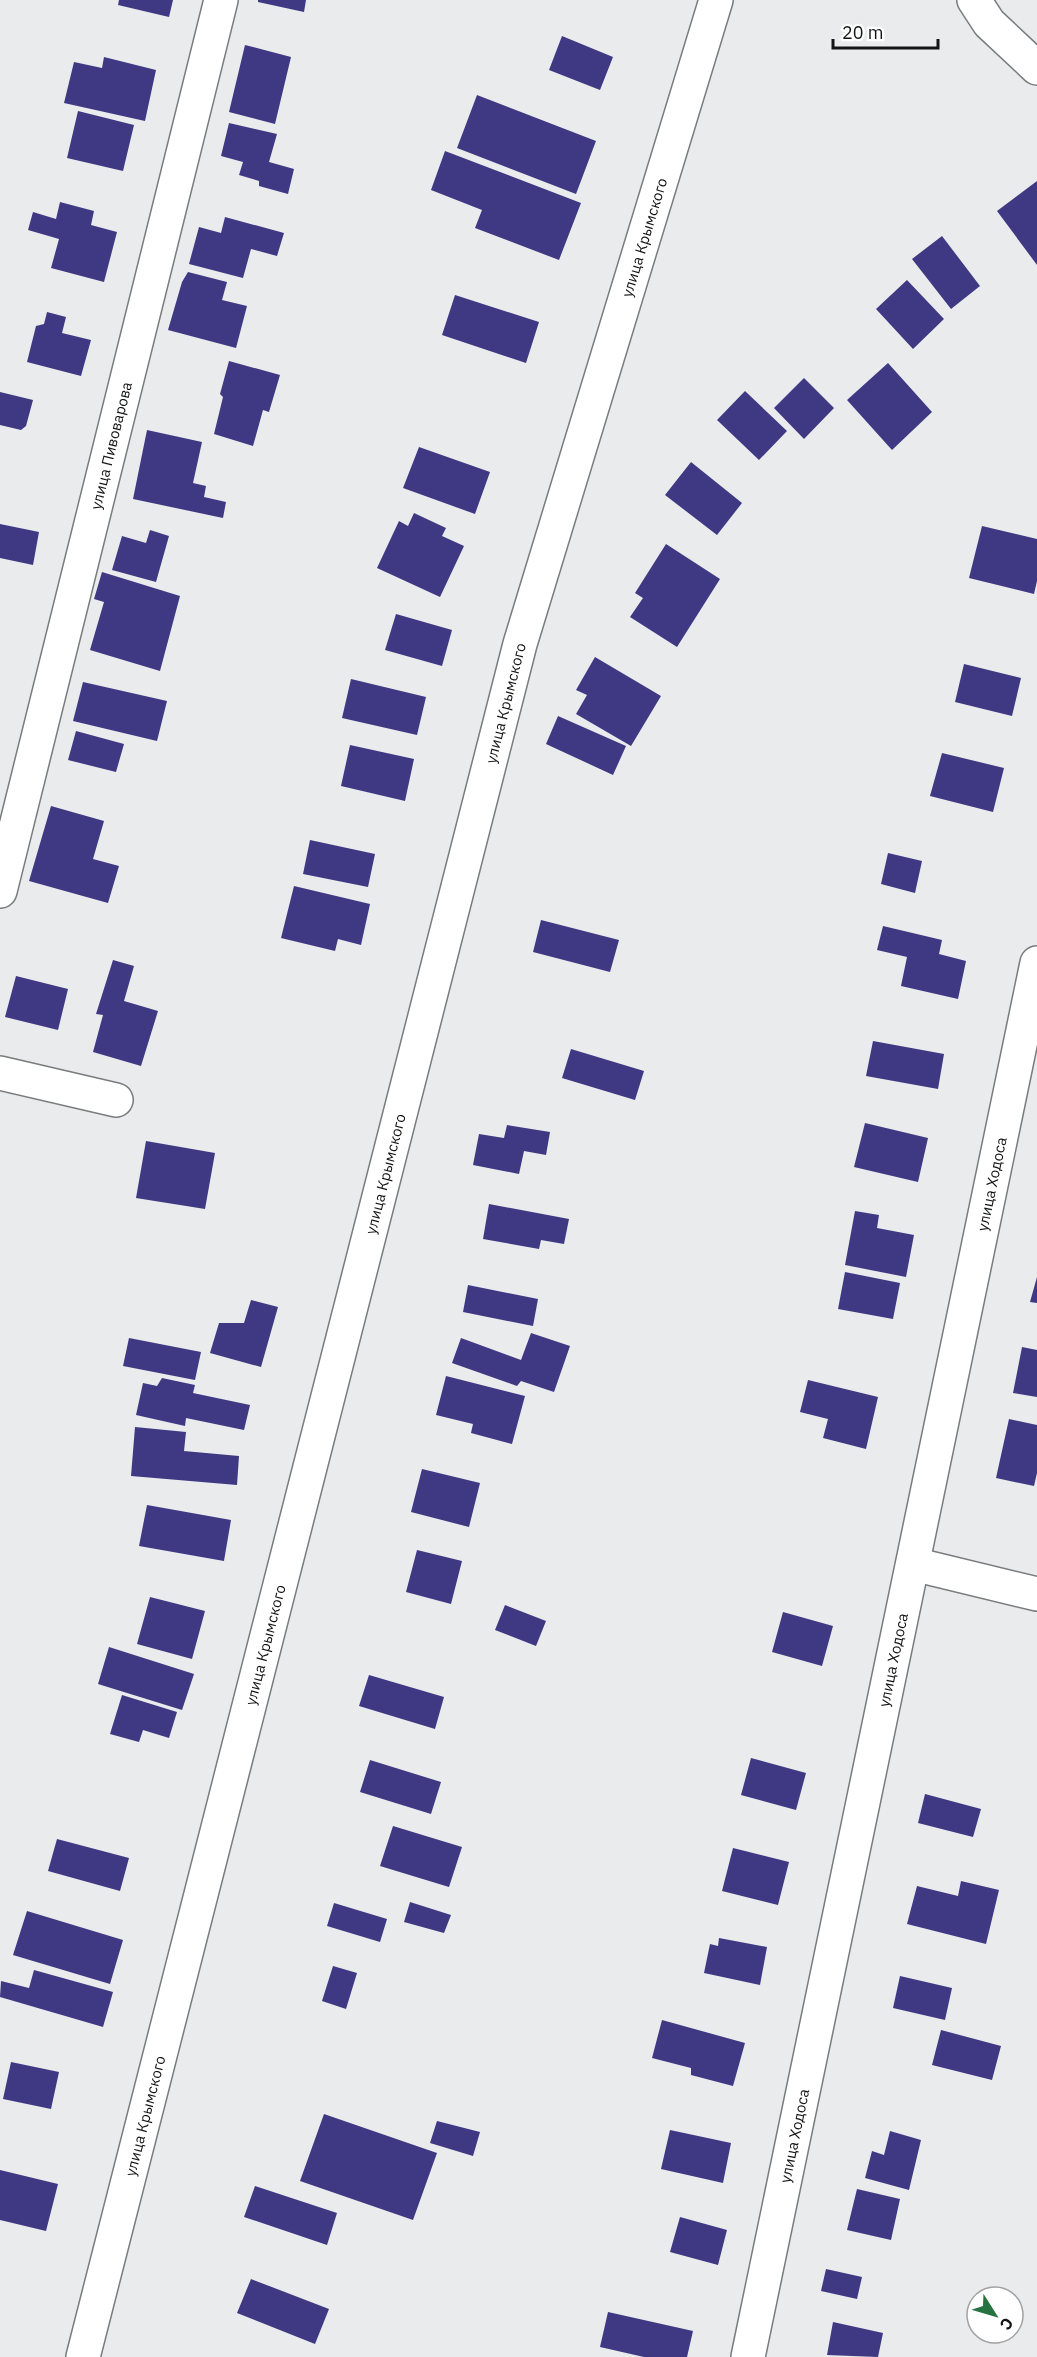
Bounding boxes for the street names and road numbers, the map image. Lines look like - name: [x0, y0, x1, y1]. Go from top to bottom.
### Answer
- street label: улица Крымского: [617, 175, 671, 299]
- street label: улица Пивоварова: [86, 380, 135, 511]
- street label: улица Крымского: [480, 641, 529, 765]
- street label: улица Крымского: [360, 1112, 409, 1236]
- street label: улица Ходоса: [972, 1135, 1010, 1233]
- street label: улица Крымского: [240, 1583, 289, 1707]
- street label: улица Ходоса: [874, 1611, 912, 1708]
- street label: улица Крымского: [120, 2053, 169, 2178]
- street label: улица Ходоса: [775, 2087, 813, 2184]

